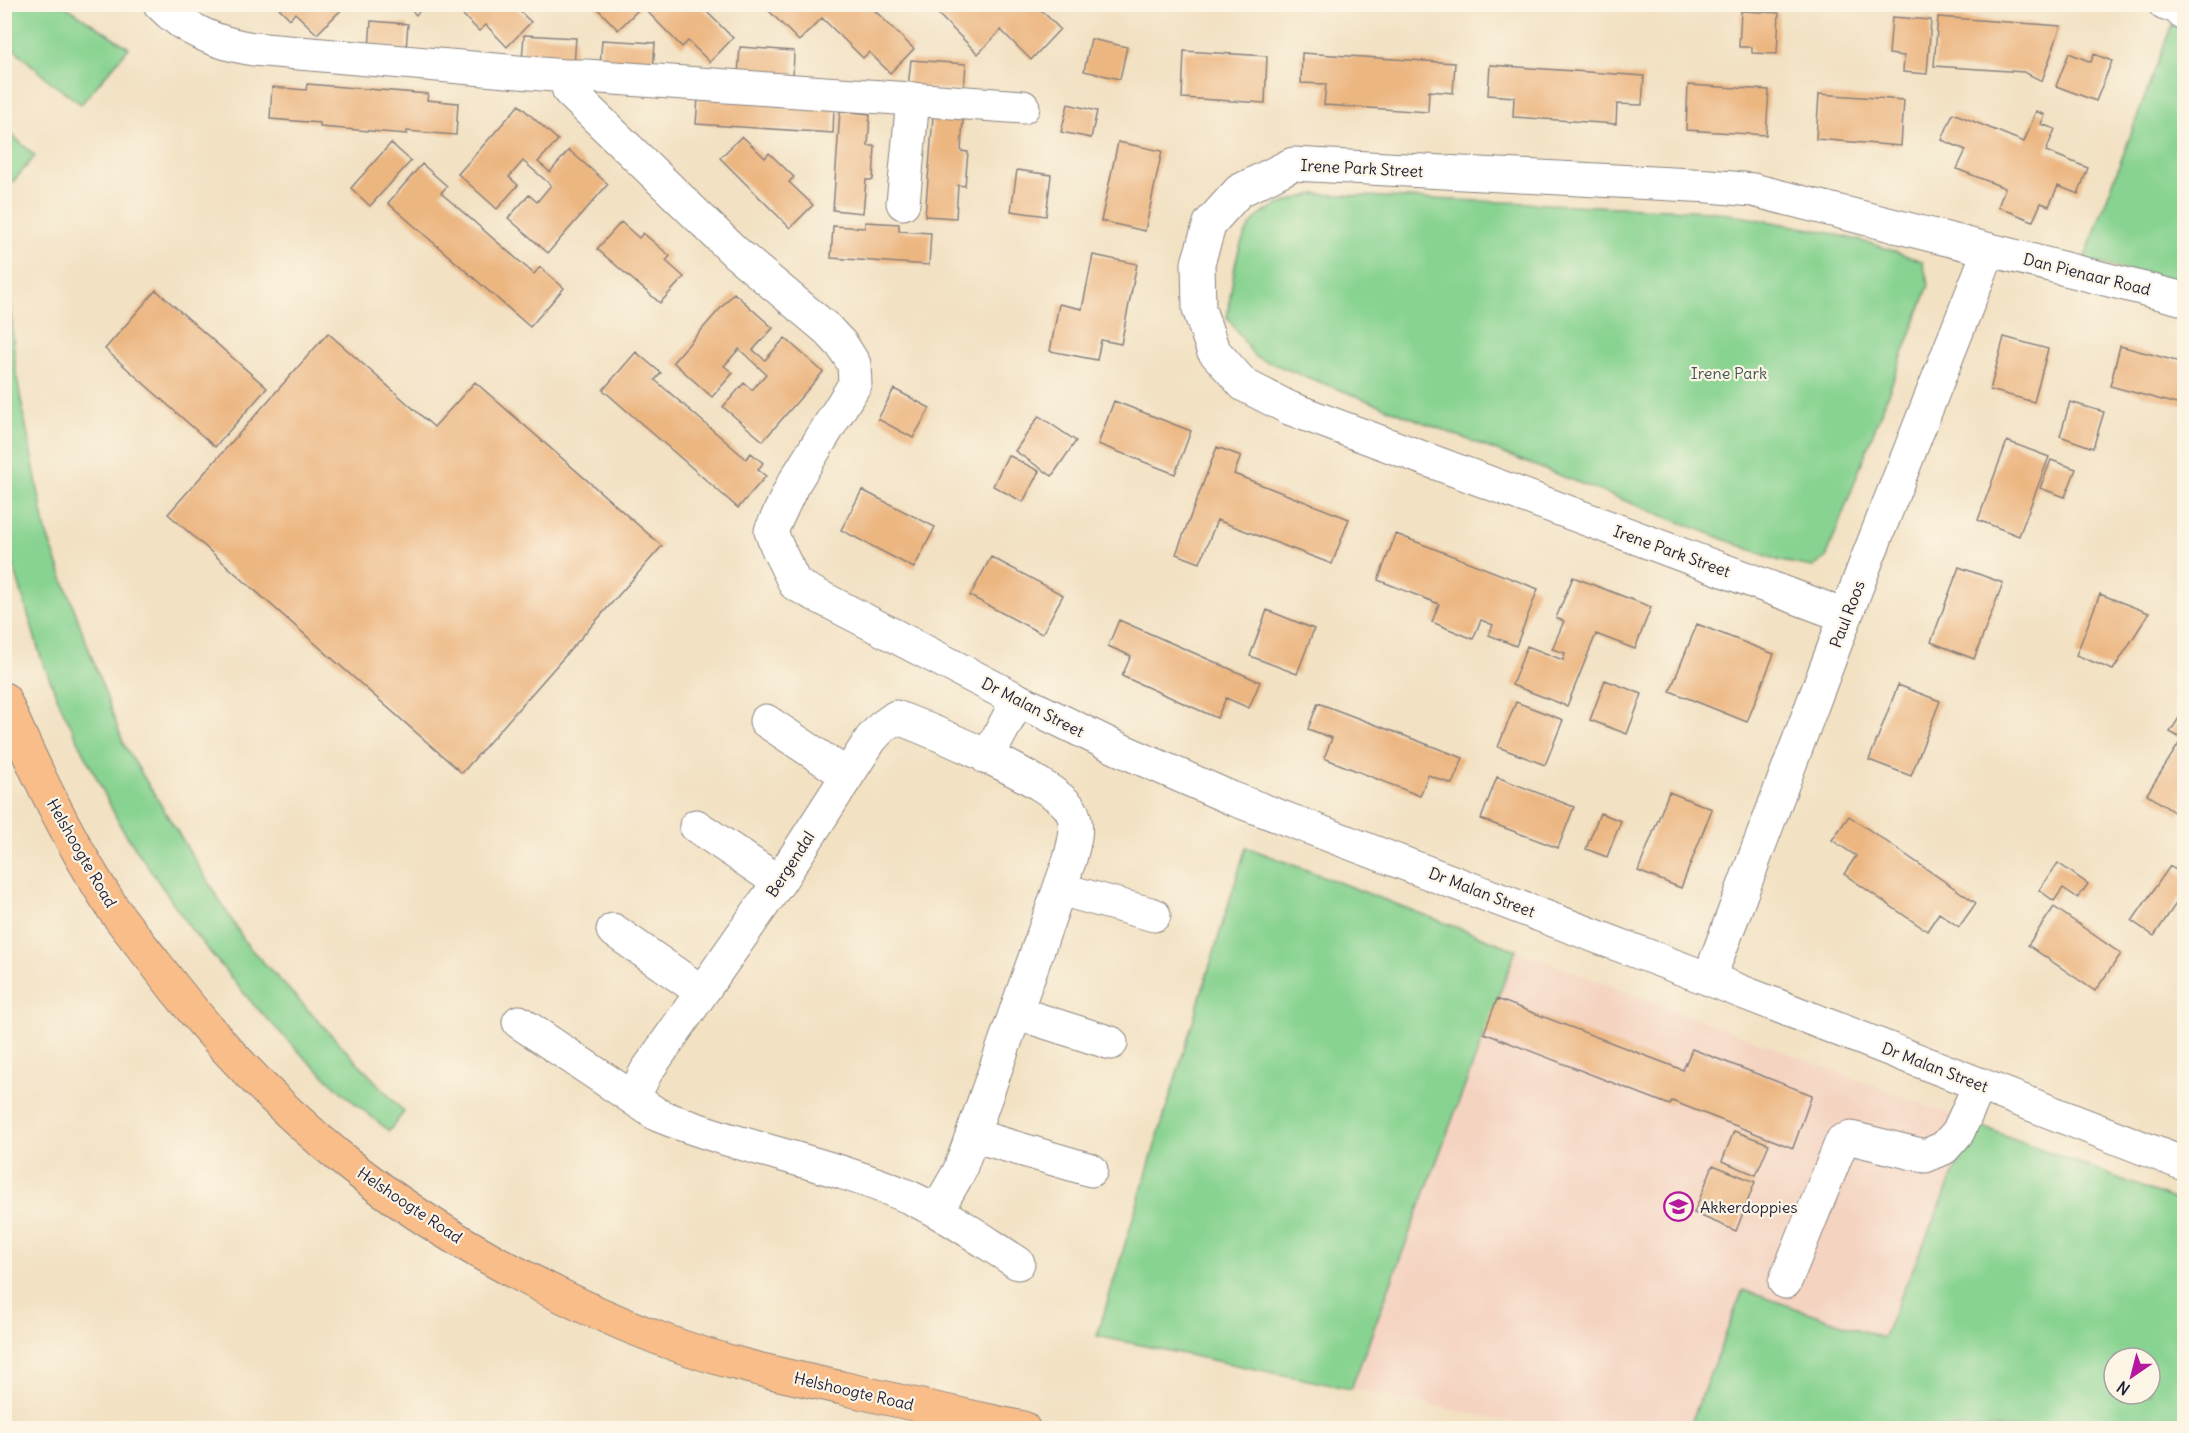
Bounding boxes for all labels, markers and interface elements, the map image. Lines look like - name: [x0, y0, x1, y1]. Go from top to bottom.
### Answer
- street label: Irene Park Street: [1300, 155, 1424, 181]
- street label: Dan Pienaar Road: [2021, 248, 2153, 300]
- park label: Irene Park: [1691, 363, 1767, 383]
- street label: Irene Park Street: [1611, 521, 1734, 582]
- street label: Paul Roos: [1825, 578, 1869, 650]
- street label: Dr Malan Street: [978, 673, 1088, 742]
- street label: Helshoogte Road: [43, 795, 121, 911]
- street label: Bergendal: [761, 827, 819, 901]
- street label: Dr Malan Street: [1426, 863, 1539, 922]
- street label: Dr Malan Street: [1879, 1038, 1992, 1097]
- street label: Helshoogte Road: [354, 1163, 466, 1247]
- school or university icon: Akkerdoppies: [1663, 1191, 1695, 1223]
- place label: Akkerdoppies: [1700, 1197, 1798, 1217]
- north arrow: [2102, 1346, 2162, 1406]
- street label: Helshoogte Road: [792, 1368, 916, 1414]
- text: N: [2113, 1377, 2134, 1400]

